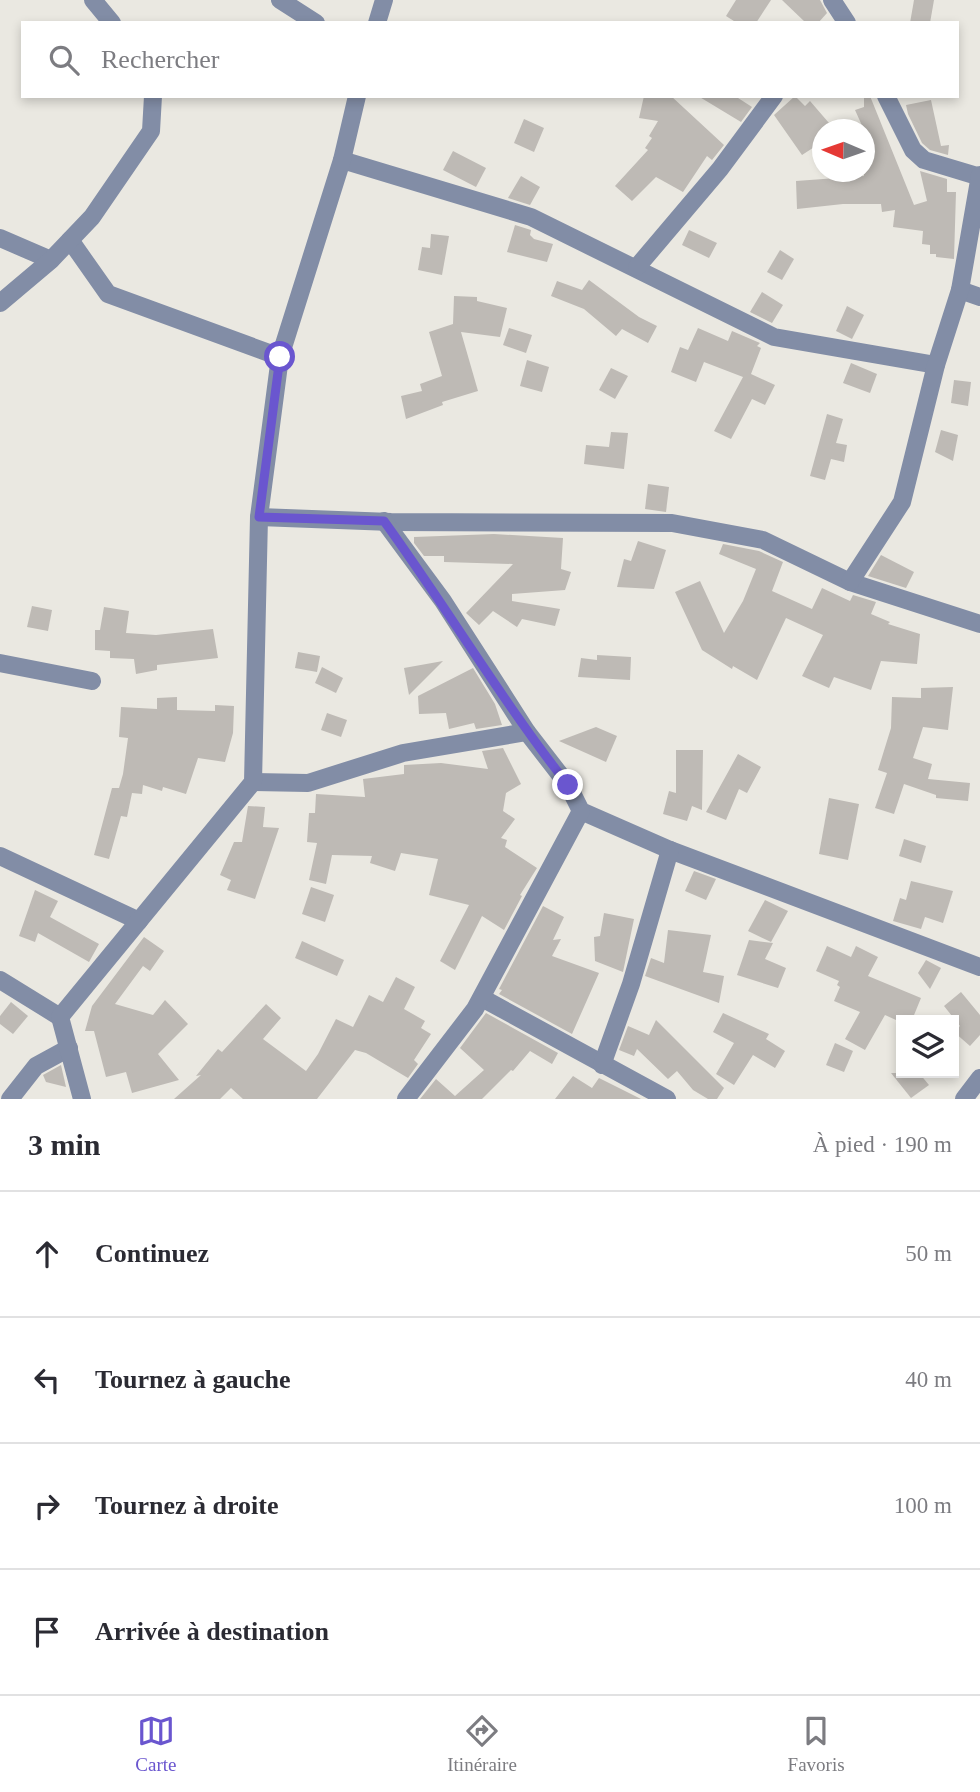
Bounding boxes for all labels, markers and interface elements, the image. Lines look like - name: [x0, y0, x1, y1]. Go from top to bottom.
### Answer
- search box: [21, 21, 959, 98]
- icon: search: [45, 41, 83, 79]
- text: Rechercher: [101, 45, 219, 74]
- north arrow: [812, 119, 875, 182]
- route start: [264, 341, 295, 372]
- route end: [552, 769, 583, 800]
- map controls: [896, 1015, 959, 1078]
- button: layers: [896, 1015, 959, 1078]
- text: 3 min: [28, 1128, 101, 1161]
- text: À pied · 190 m: [813, 1132, 952, 1157]
- icon: ahead: [28, 1235, 66, 1273]
- text: Continuez: [95, 1239, 209, 1268]
- text: 50 m: [905, 1241, 952, 1266]
- icon: left: [28, 1361, 66, 1399]
- text: Tournez à gauche: [95, 1365, 291, 1394]
- text: 40 m: [905, 1367, 952, 1392]
- icon: right: [28, 1487, 66, 1525]
- text: Tournez à droite: [95, 1491, 278, 1520]
- text: 100 m: [894, 1493, 952, 1518]
- icon: arrive: [28, 1613, 66, 1651]
- text: Arrivée à destination: [95, 1617, 329, 1646]
- tab: Carte: [135, 1712, 177, 1776]
- tab: Itinéraire: [447, 1712, 517, 1776]
- tab: Favoris: [788, 1712, 845, 1776]

